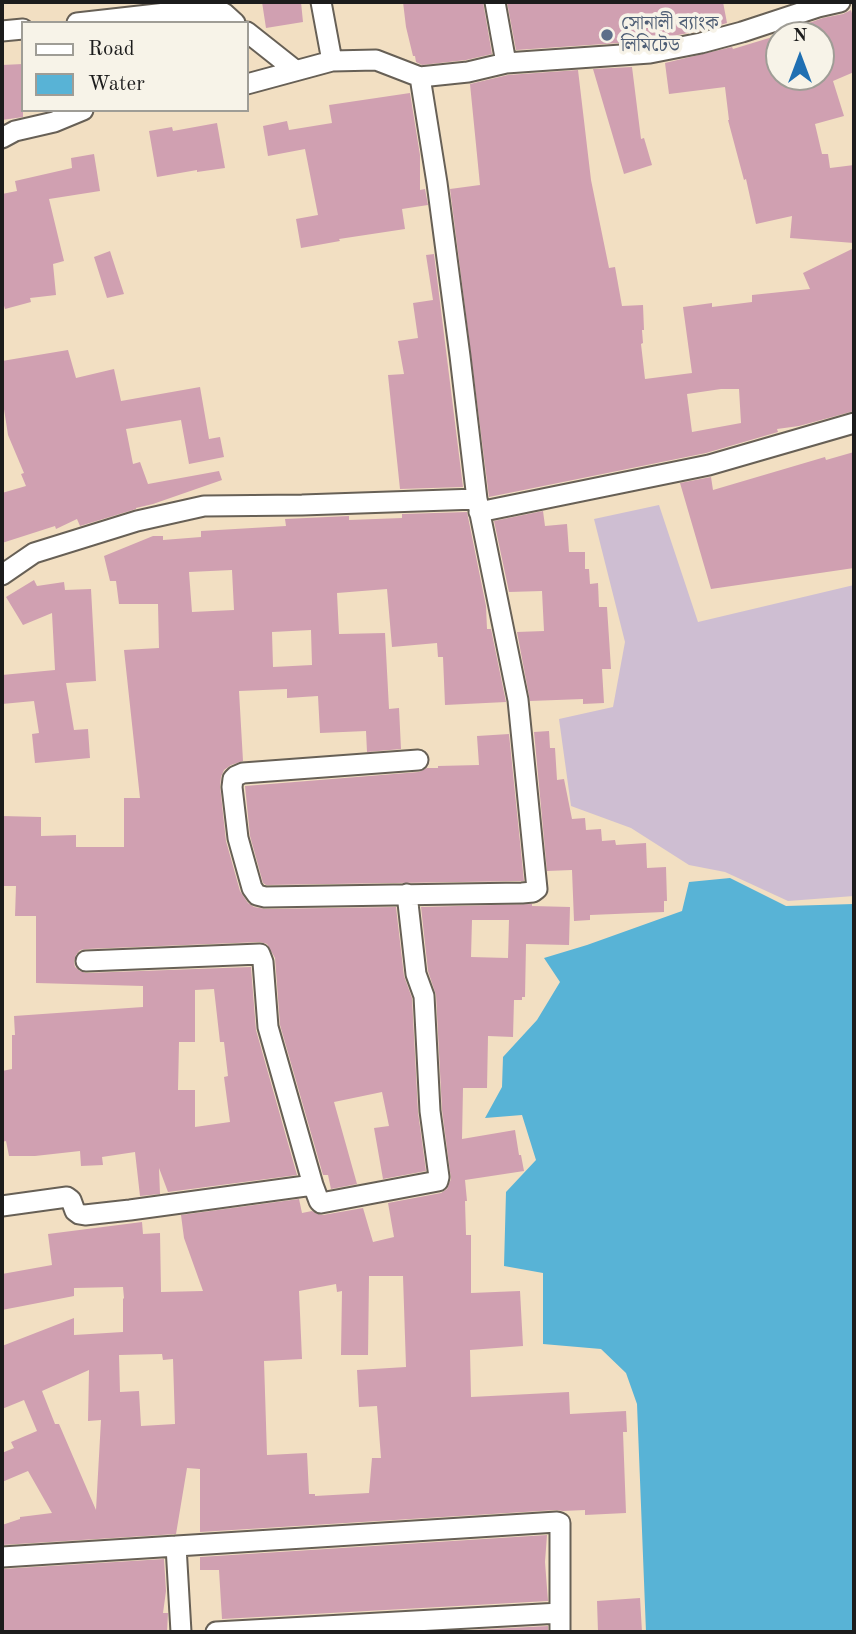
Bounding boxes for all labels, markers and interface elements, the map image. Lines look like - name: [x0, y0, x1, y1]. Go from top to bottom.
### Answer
- place label: সোনালী ব্যাংক লিমিটেড: [621, 13, 719, 57]
- legend: [21, 21, 248, 112]
- north arrow: [765, 21, 835, 91]
- marker: সোনালী ব্যাংক লিমিটেড: [599, 27, 615, 43]
- text: N: [793, 27, 807, 46]
- text: Road: [88, 39, 135, 60]
- text: Water: [88, 74, 145, 95]

